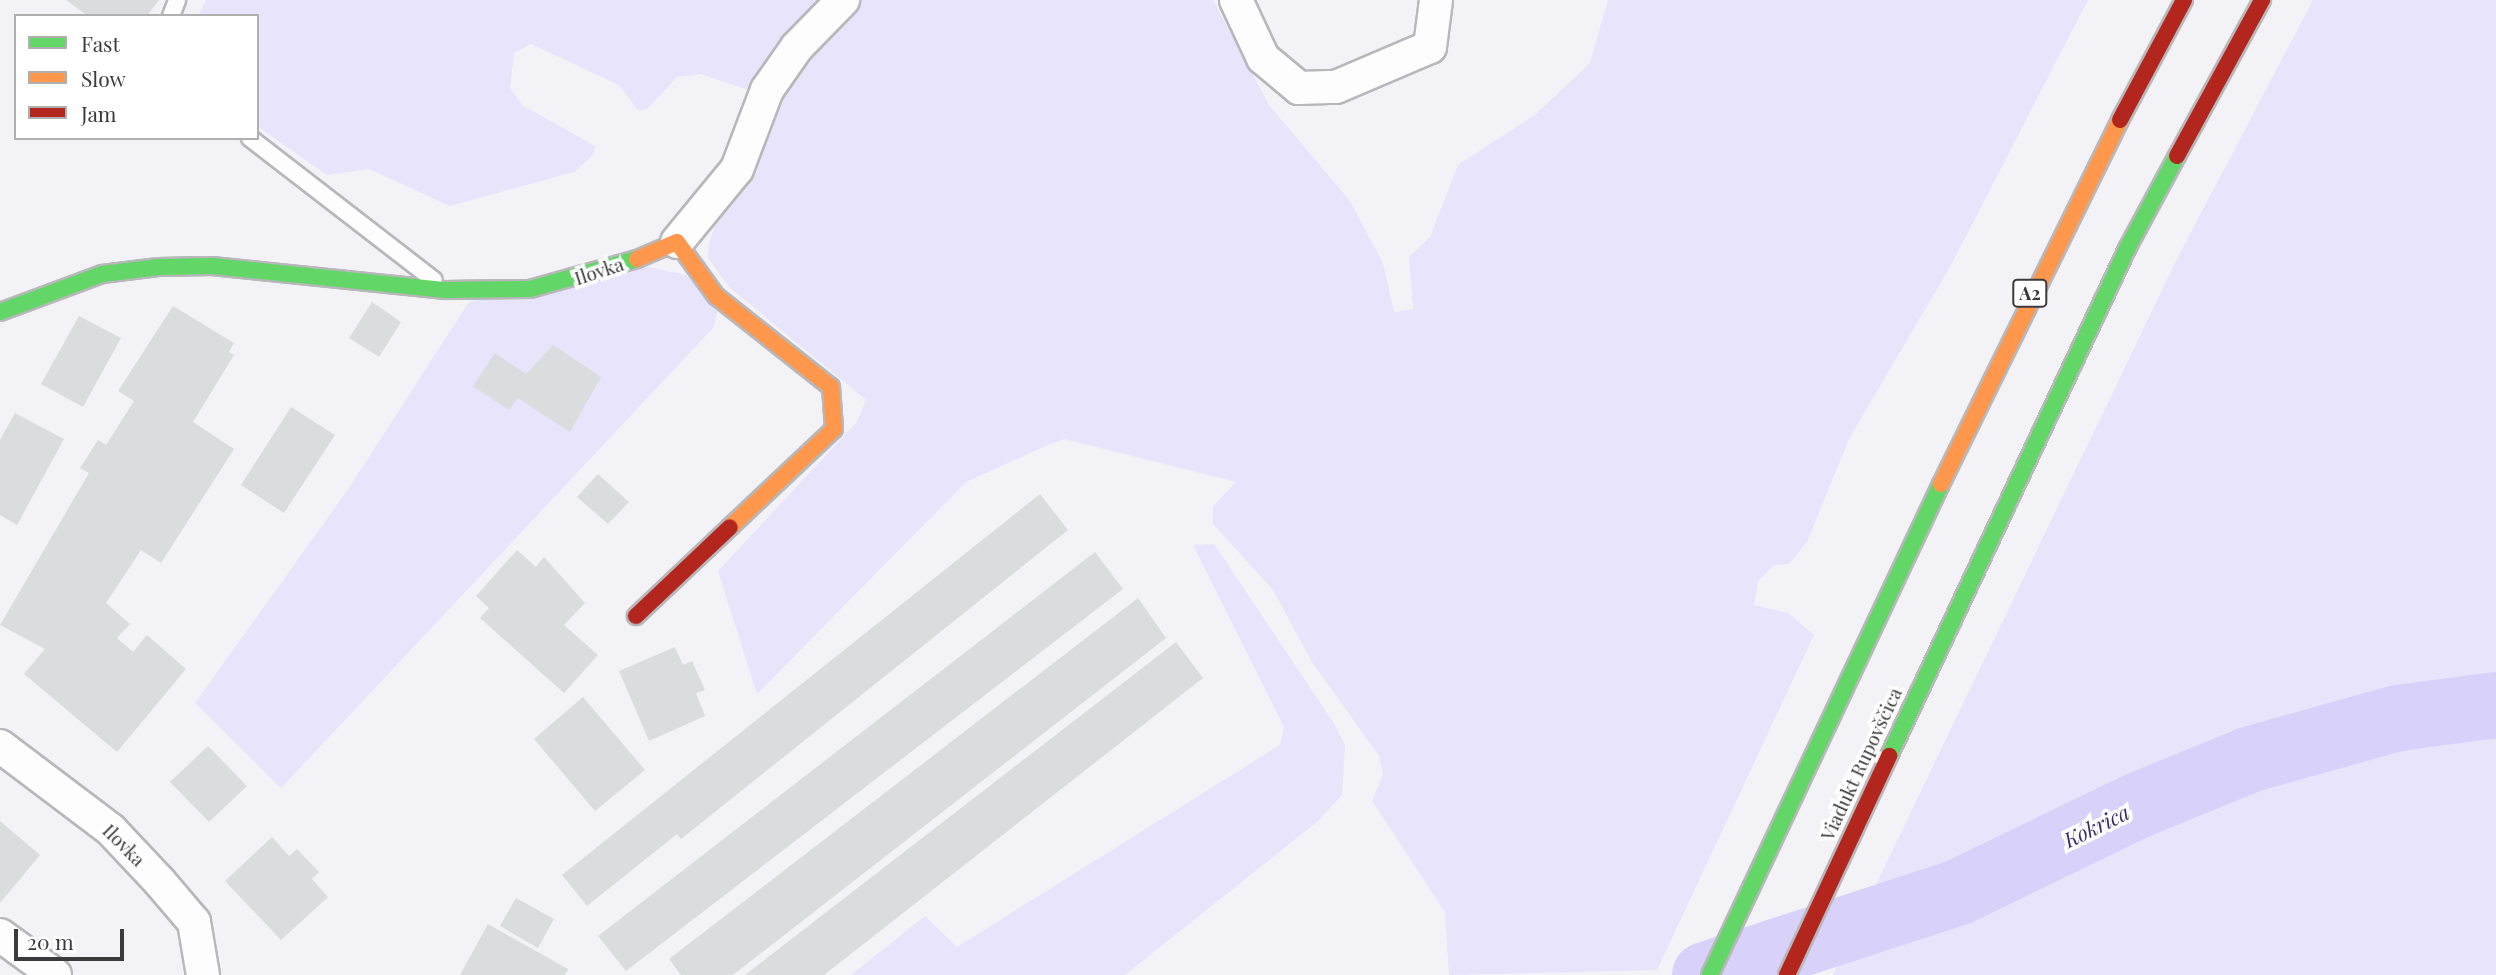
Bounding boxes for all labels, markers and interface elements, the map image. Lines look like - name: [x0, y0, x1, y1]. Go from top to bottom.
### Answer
- legend: [14, 14, 259, 140]
- text: Fast: [81, 29, 120, 57]
- text: Slow: [81, 64, 126, 92]
- text: Jam: [81, 99, 117, 127]
- street label: Ilovka: [571, 252, 627, 290]
- road number: A2: [2011, 278, 2049, 307]
- street label: Viadukt Rupovščica: [1816, 684, 1906, 844]
- water label: Kokrica: [2059, 798, 2133, 852]
- street label: Ilovka: [98, 819, 150, 871]
- scale bar: [18, 916, 128, 960]
- text: 20 m: [27, 927, 74, 955]

